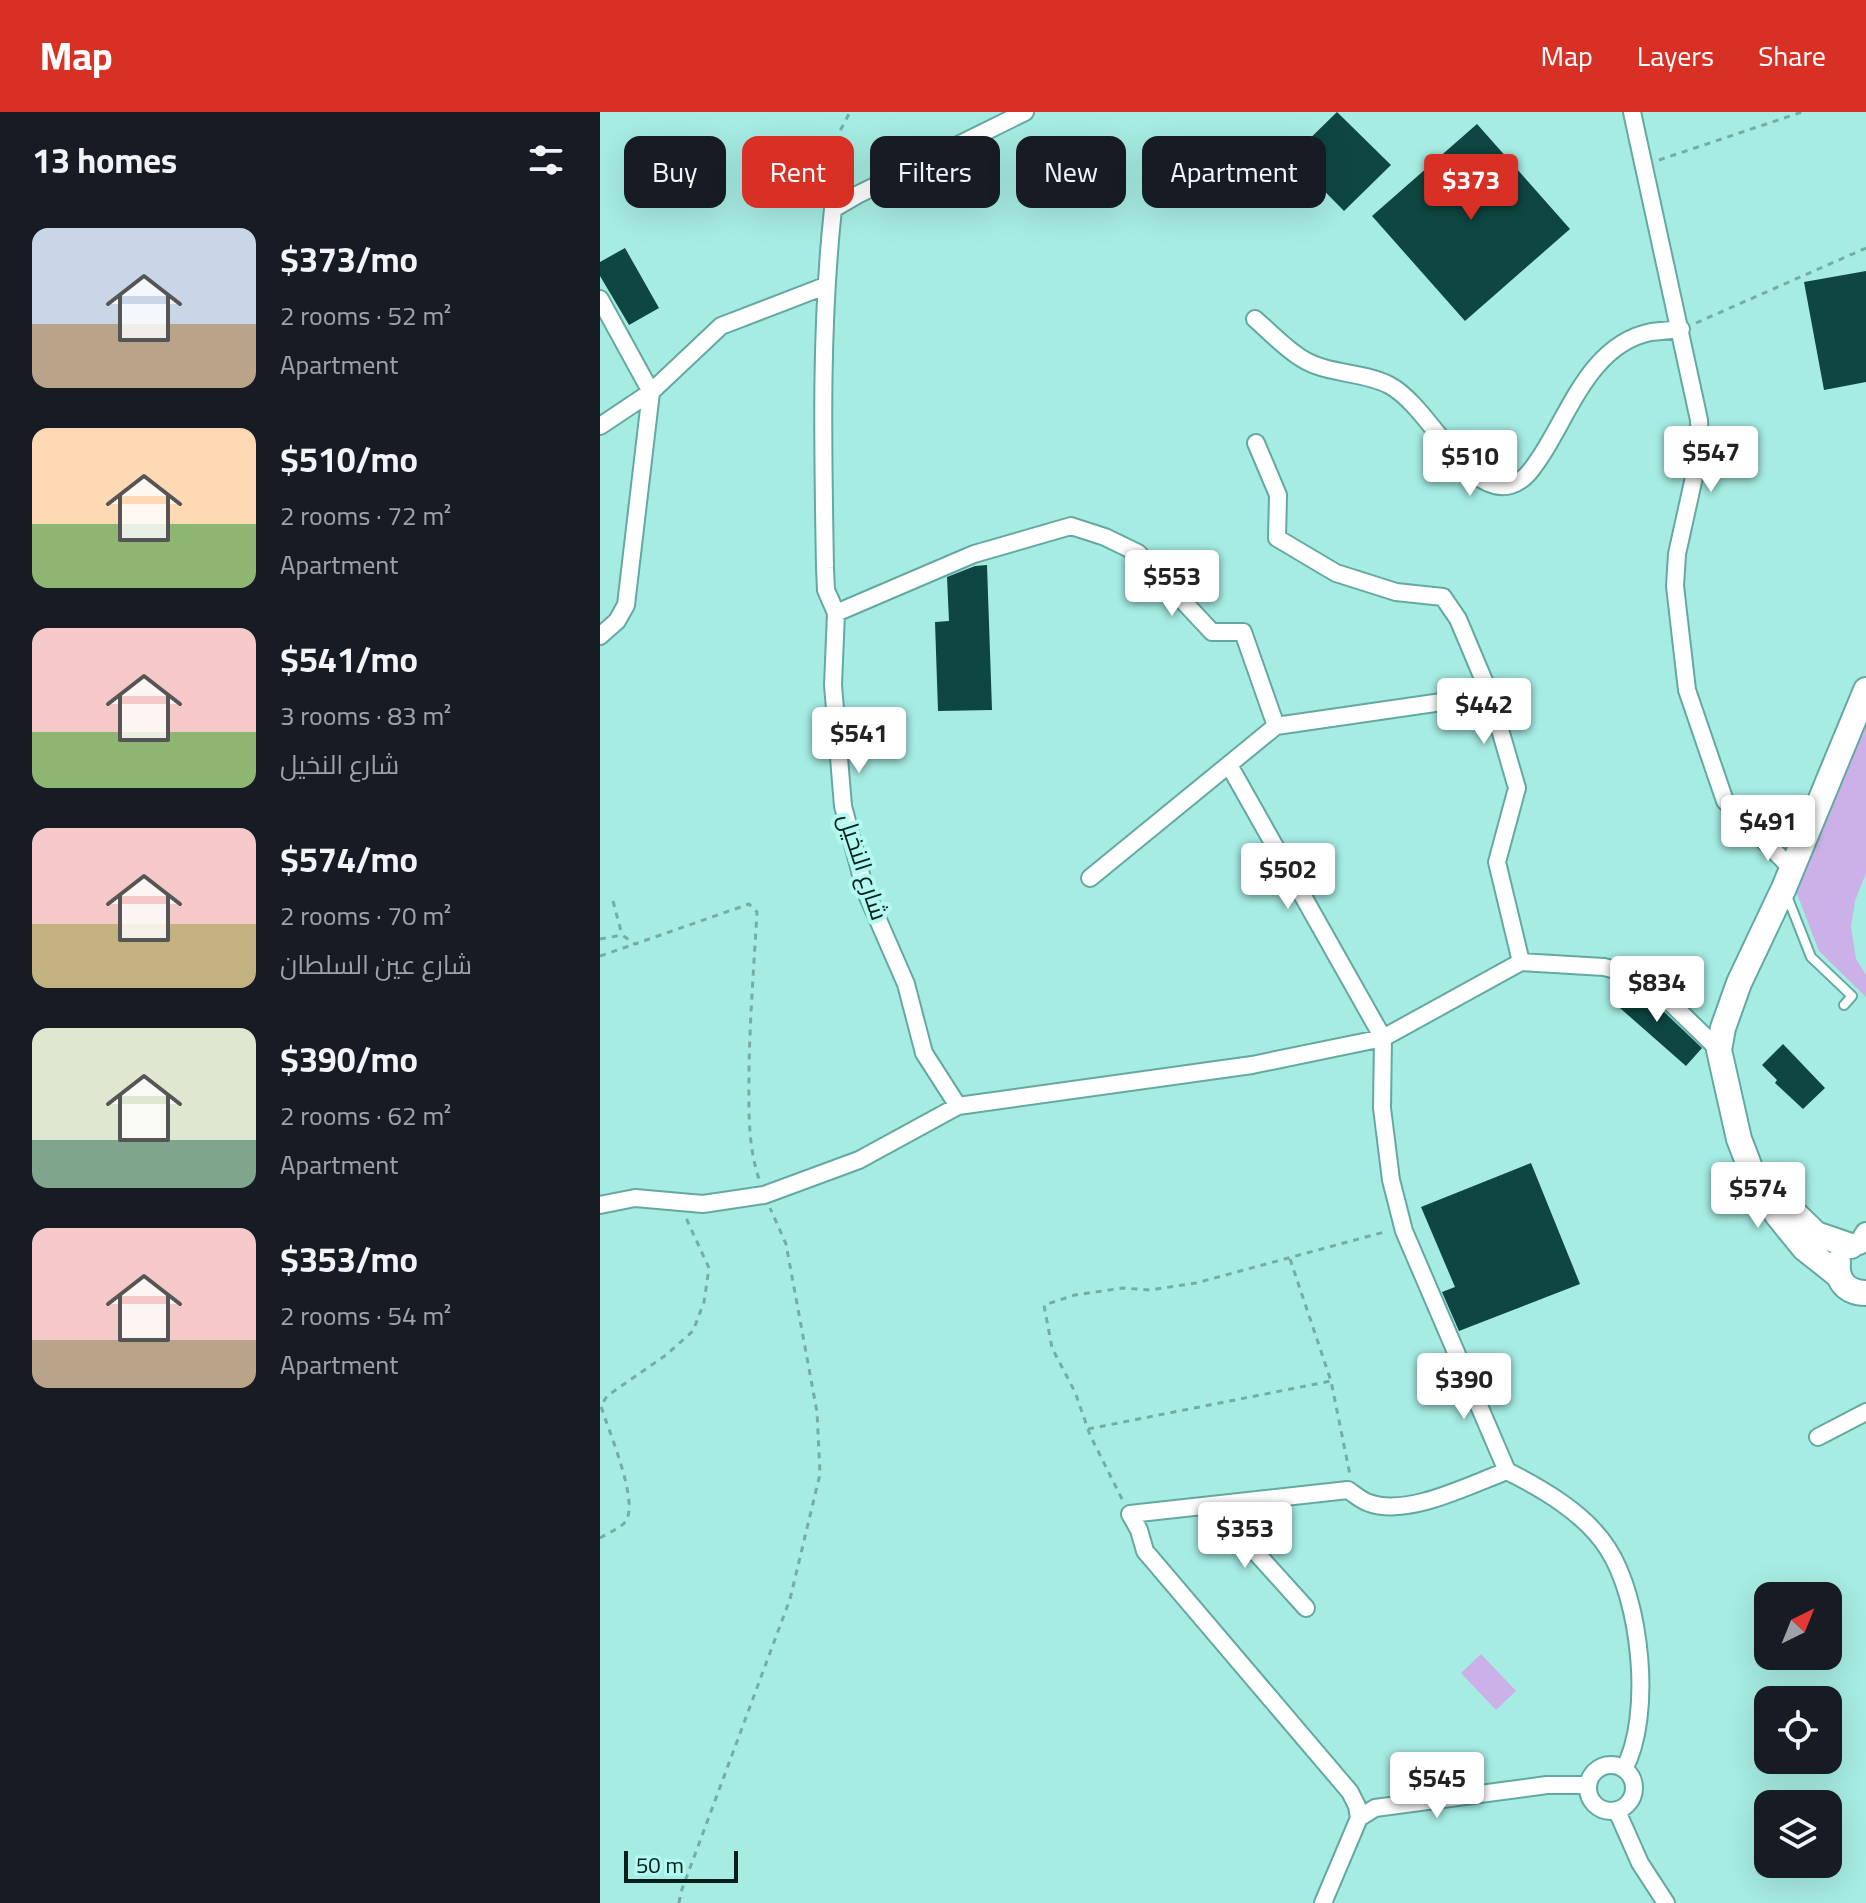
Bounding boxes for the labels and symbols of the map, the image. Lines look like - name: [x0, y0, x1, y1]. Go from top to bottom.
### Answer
- pin: $373: [1424, 154, 1518, 222]
- pin: $547: [1664, 426, 1758, 494]
- pin: $510: [1423, 430, 1517, 498]
- pin: $553: [1125, 550, 1219, 618]
- pin: $442: [1437, 678, 1531, 746]
- pin: $541: [812, 707, 906, 775]
- pin: $491: [1721, 795, 1815, 863]
- street label: شارع النخيل: [825, 807, 902, 926]
- pin: $502: [1241, 843, 1335, 911]
- pin: $834: [1610, 956, 1704, 1024]
- pin: $574: [1711, 1162, 1805, 1230]
- pin: $390: [1417, 1353, 1511, 1421]
- pin: $353: [1198, 1502, 1292, 1570]
- north arrow: [1754, 1582, 1842, 1670]
- pin: $545: [1390, 1752, 1484, 1820]
- scale bar: [624, 1847, 738, 1883]

